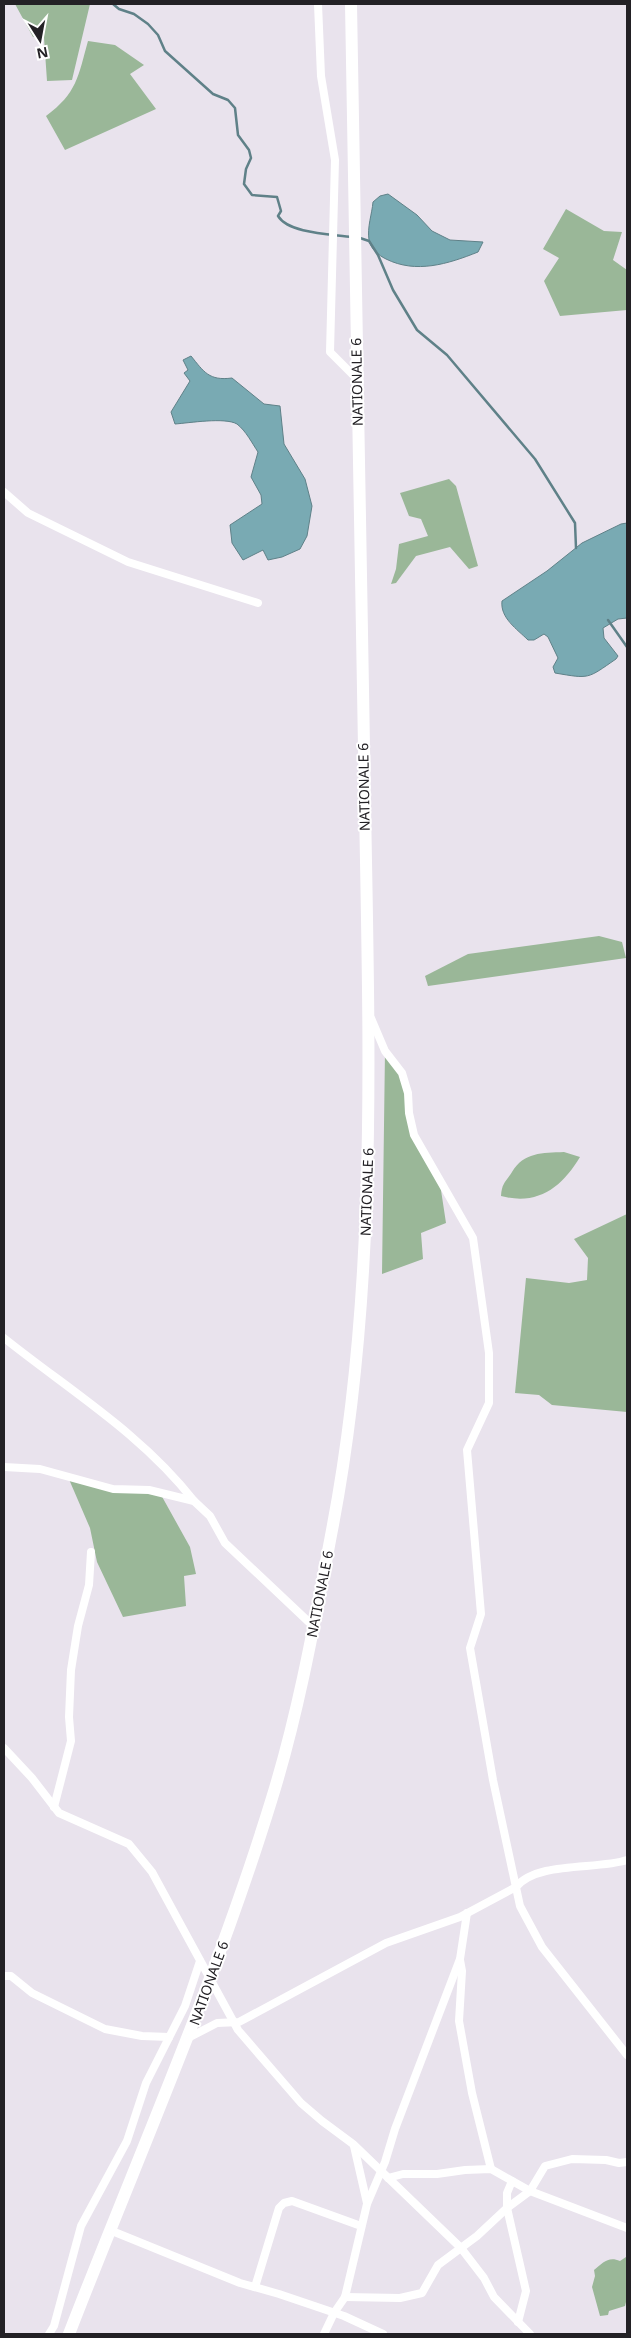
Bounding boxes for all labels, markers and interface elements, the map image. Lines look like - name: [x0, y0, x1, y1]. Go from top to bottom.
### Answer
- north arrow: [15, 15, 65, 65]
- text: N: [35, 43, 50, 64]
- street label: NATIONALE 6: [346, 338, 367, 426]
- street label: NATIONALE 6: [353, 743, 374, 831]
- street label: NATIONALE 6: [355, 1147, 378, 1237]
- street label: NATIONALE 6: [302, 1549, 337, 1639]
- street label: NATIONALE 6: [184, 1938, 233, 2028]

